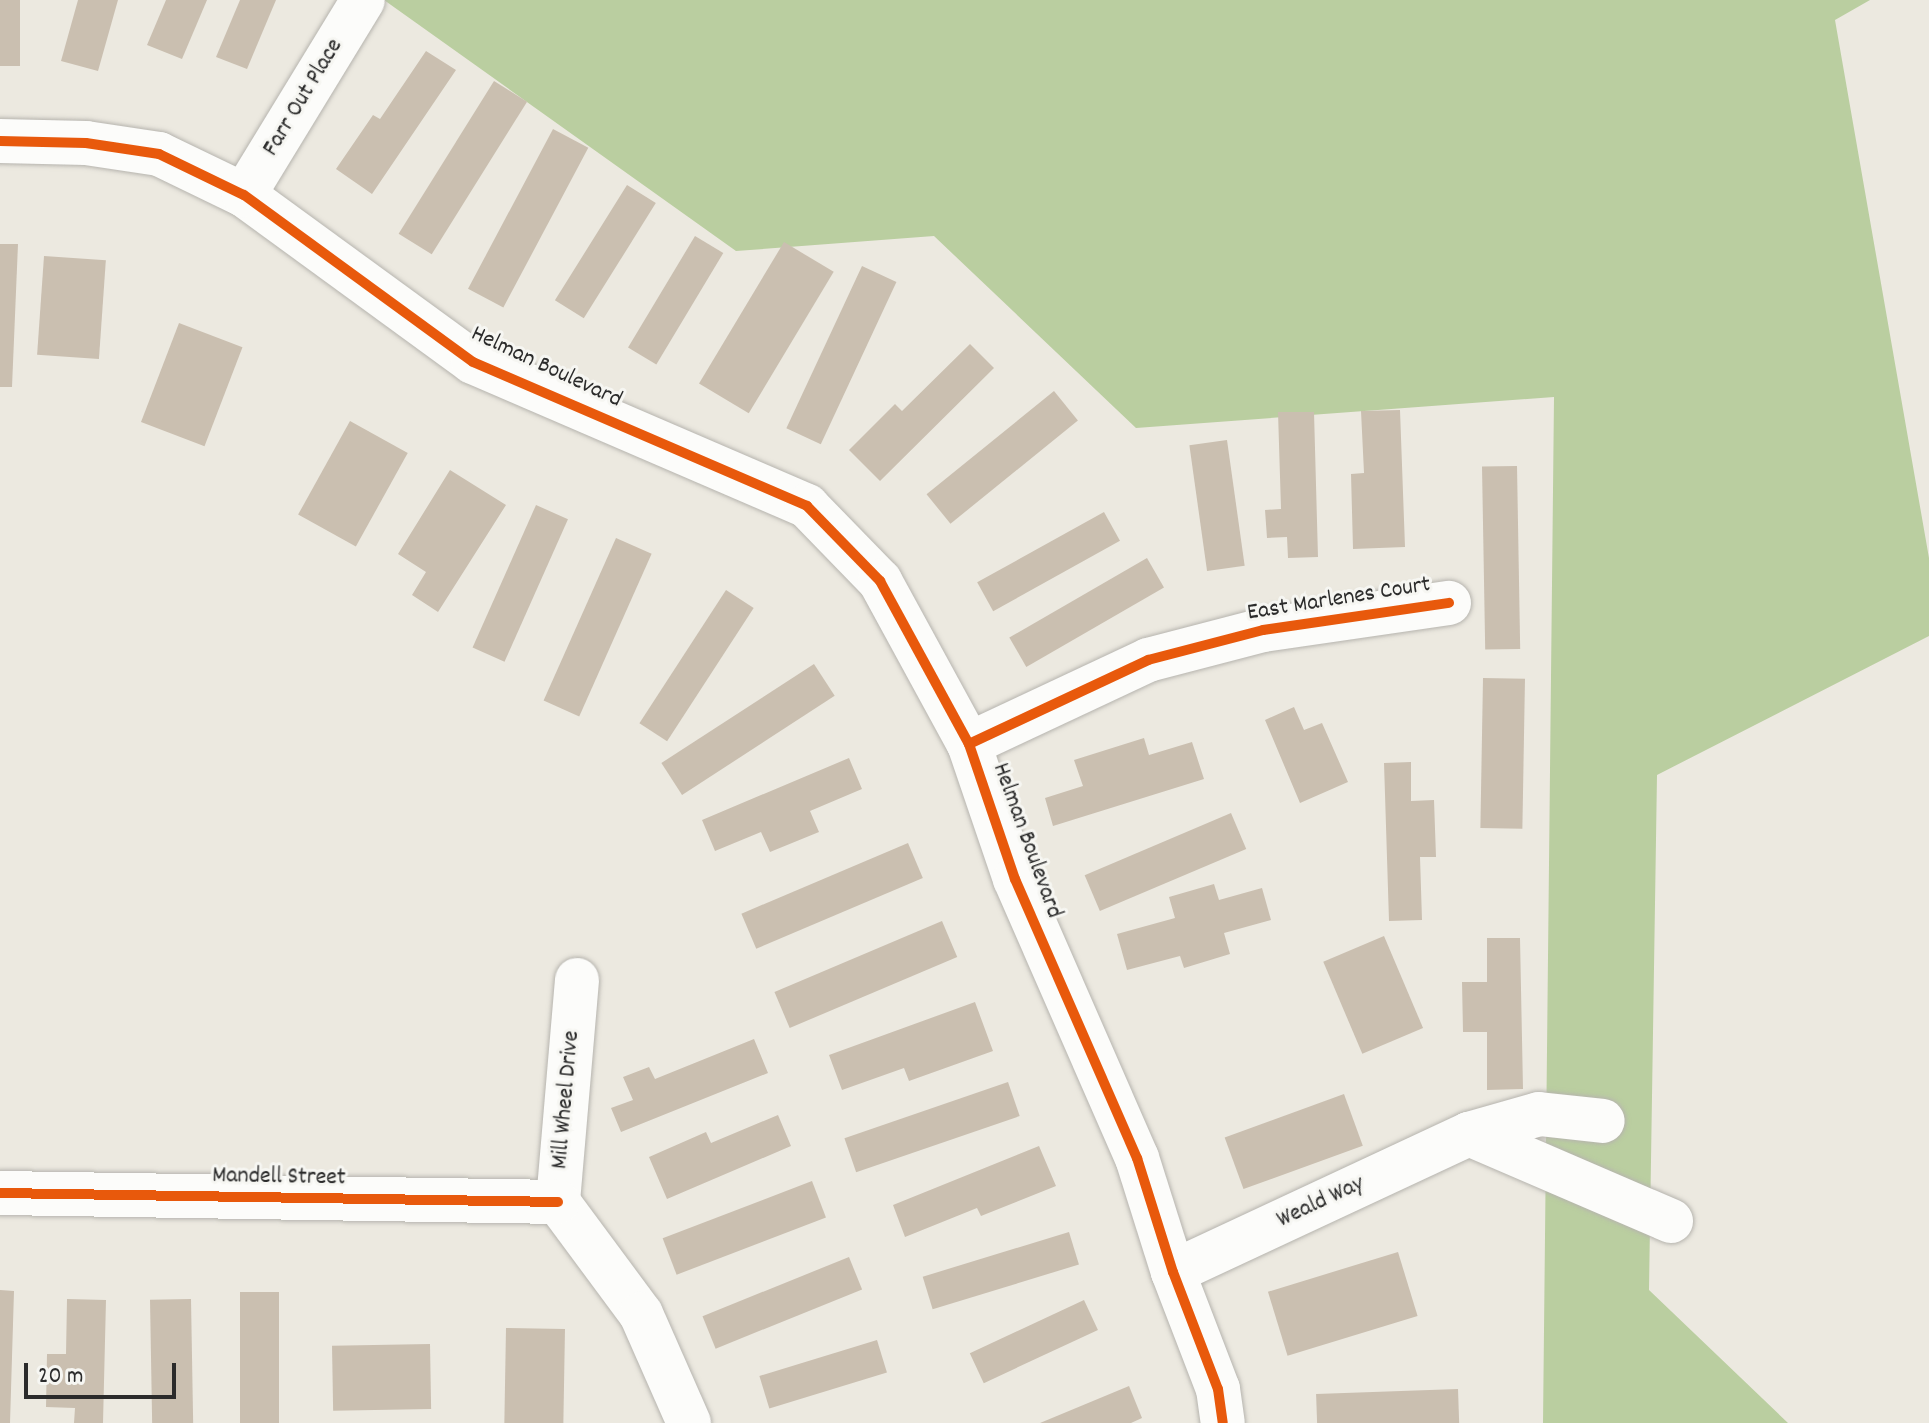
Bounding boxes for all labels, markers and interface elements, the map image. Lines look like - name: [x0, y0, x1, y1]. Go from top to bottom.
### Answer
- street label: Farr Out Place: [258, 34, 350, 162]
- street label: Helman Boulevard: [466, 321, 626, 415]
- street label: East Marlenes Court: [1245, 571, 1433, 629]
- street label: Helman Boulevard: [985, 759, 1067, 923]
- street label: Mill Wheel Drive: [547, 1030, 587, 1170]
- street label: Mandell Street: [212, 1162, 346, 1194]
- street label: Weald Way: [1273, 1170, 1369, 1236]
- scale bar: [28, 1347, 180, 1397]
- text: 20 m: [38, 1360, 84, 1394]

